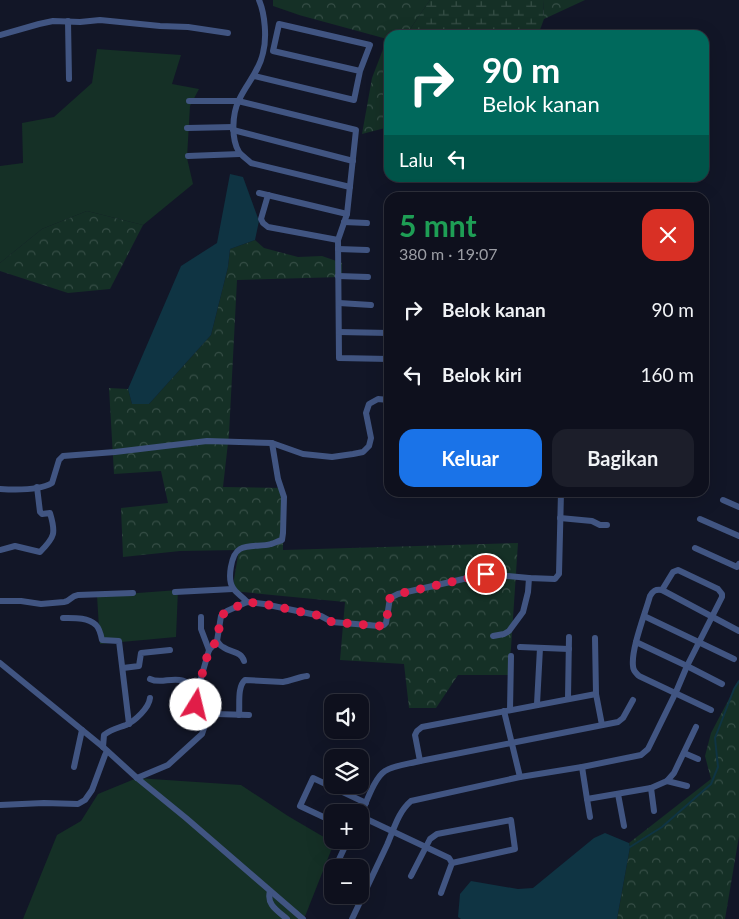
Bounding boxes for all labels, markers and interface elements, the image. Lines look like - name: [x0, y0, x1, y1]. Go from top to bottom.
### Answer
- text: 90 m: [482, 48, 560, 90]
- icon: right: [399, 50, 464, 115]
- text: Belok kanan: [482, 90, 600, 117]
- icon: left: [443, 145, 471, 173]
- text: Lalu: [399, 148, 433, 171]
- text: 5 mnt: [399, 207, 477, 243]
- button: close: [642, 209, 694, 261]
- text: 380 m · 19:07: [399, 244, 498, 263]
- icon: right: [399, 296, 427, 324]
- text: Belok kanan: [442, 298, 546, 321]
- text: 90 m: [651, 298, 694, 321]
- icon: left: [399, 361, 427, 389]
- text: Belok kiri: [442, 363, 522, 386]
- text: 160 m: [640, 363, 694, 386]
- button: Keluar: [399, 429, 542, 487]
- button: Bagikan: [552, 429, 694, 487]
- pin: [465, 553, 507, 595]
- icon: arrive: [472, 560, 500, 588]
- position arrow: [169, 678, 221, 730]
- map controls: [324, 694, 369, 904]
- button: sound: [324, 694, 369, 739]
- button: layers: [324, 749, 369, 794]
- button: +: [324, 804, 369, 849]
- button: −: [324, 859, 369, 904]

